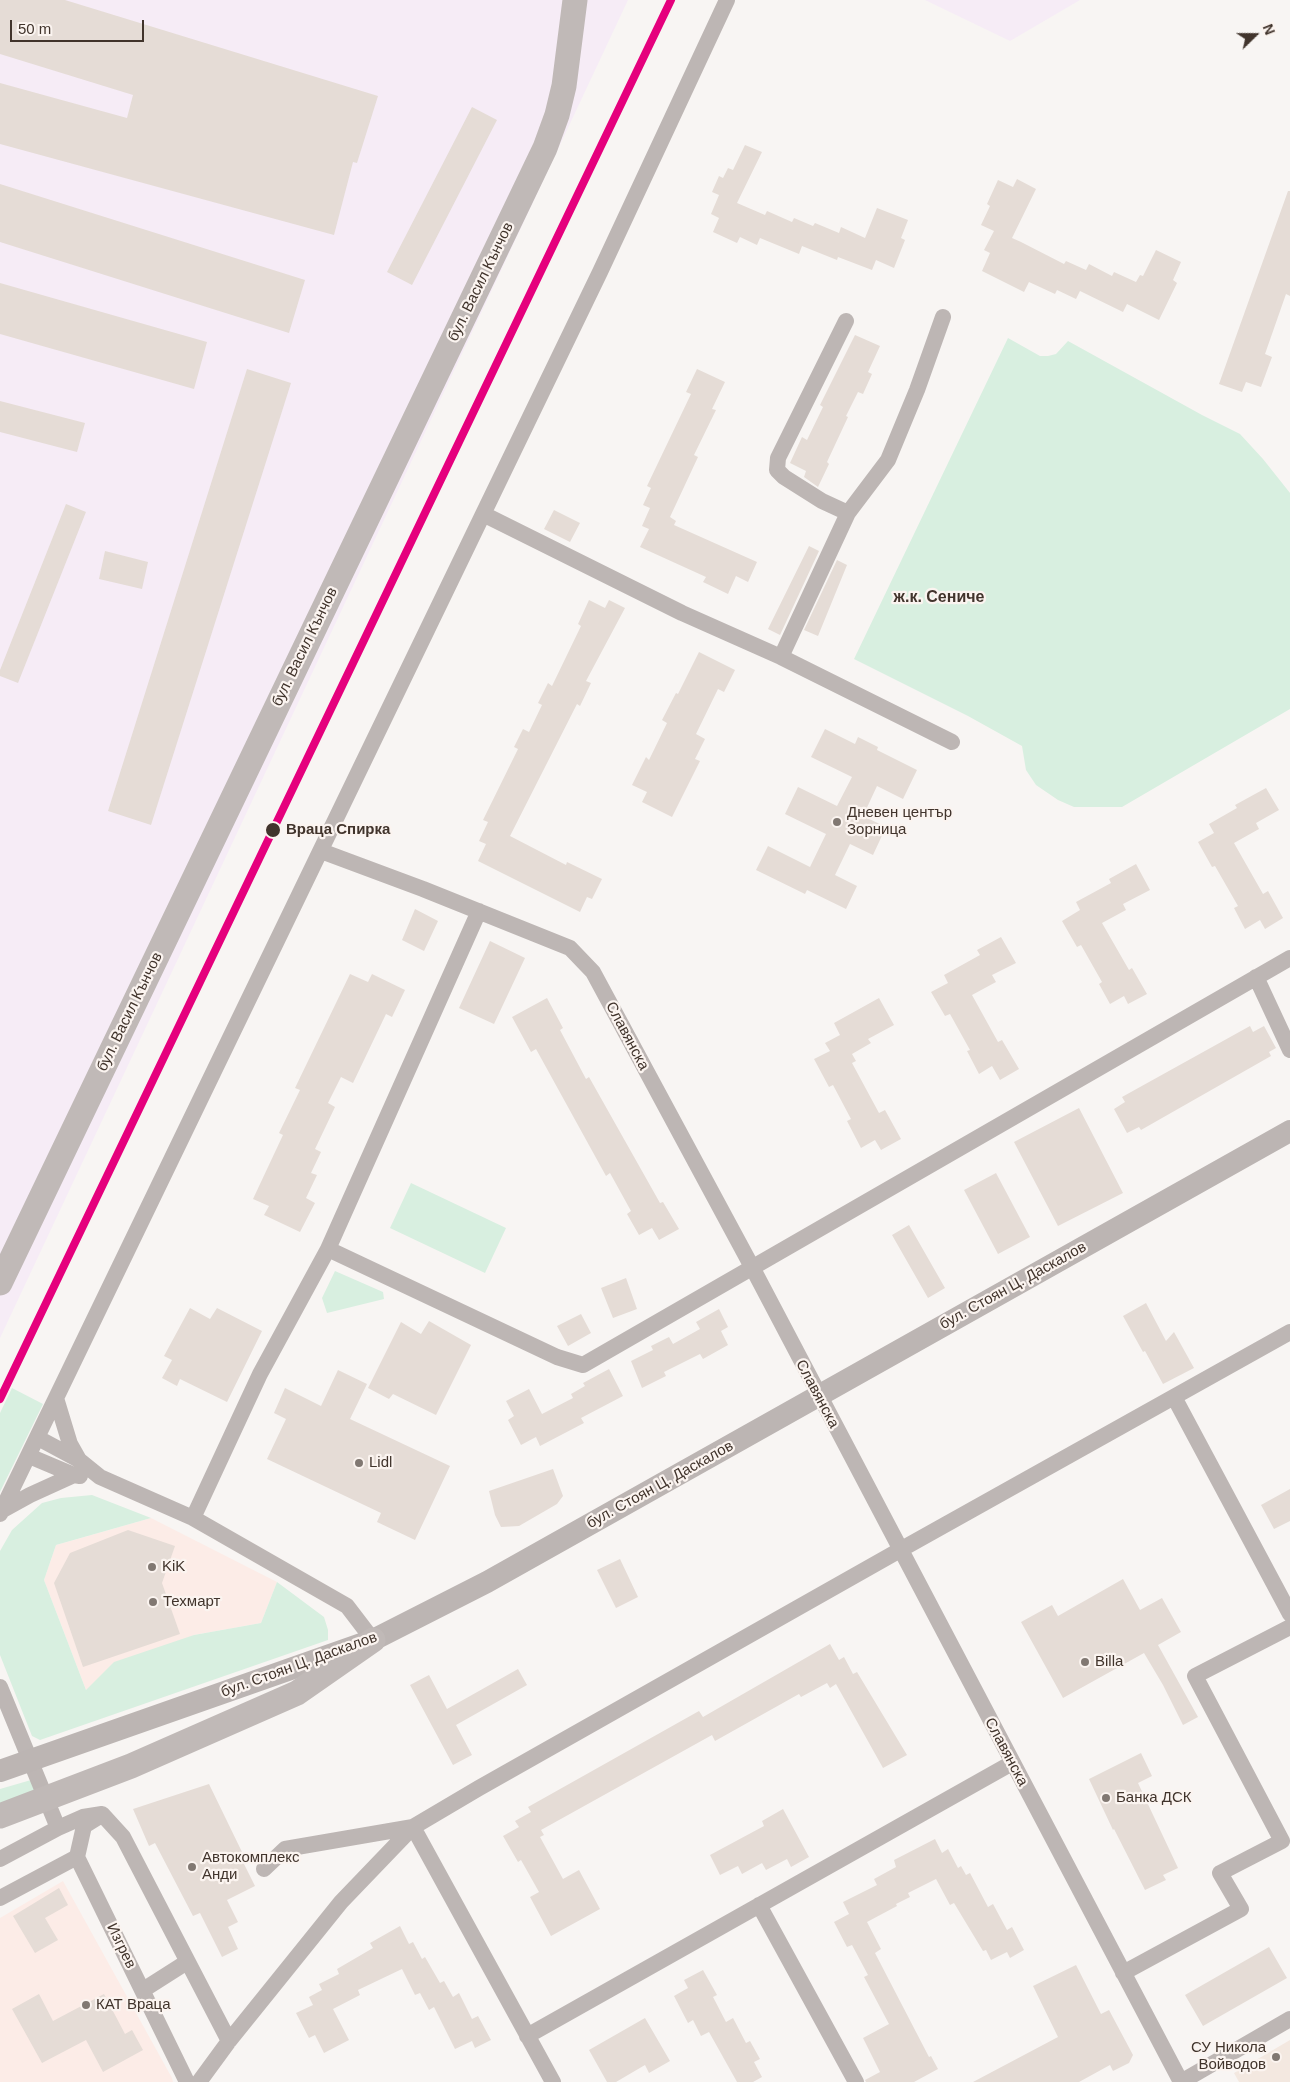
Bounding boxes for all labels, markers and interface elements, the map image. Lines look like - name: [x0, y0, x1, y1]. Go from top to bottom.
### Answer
- scale bar: [12, 10, 146, 42]
- north arrow: [1230, 10, 1280, 60]
- text: 50 m: [18, 20, 51, 37]
- text: N: [1260, 22, 1278, 37]
- street label: бул. Васил Кънчов: [444, 220, 518, 344]
- street label: бул. Васил Кънчов: [268, 585, 342, 709]
- district label: ж.к. Сениче: [894, 588, 984, 608]
- place label: Дневен център Зорница: [847, 804, 952, 839]
- marker: Дневен център Зорница: [831, 816, 843, 828]
- marker: Враца Спирка: [264, 821, 282, 839]
- place label: Враца Спирка: [286, 821, 390, 839]
- street label: бул. Васил Кънчов: [93, 950, 167, 1074]
- street label: Славянска: [601, 999, 653, 1073]
- street label: бул. Стоян Ц. Даскалов: [937, 1238, 1089, 1334]
- street label: Славянска: [791, 1357, 843, 1431]
- street label: бул. Стоян Ц. Даскалов: [584, 1437, 736, 1533]
- place label: Lidl: [369, 1454, 392, 1472]
- marker: Lidl: [353, 1457, 365, 1469]
- place label: KiK: [162, 1558, 185, 1576]
- marker: KiK: [146, 1561, 158, 1573]
- place label: Техмарт: [163, 1593, 220, 1611]
- marker: Техмарт: [147, 1596, 159, 1608]
- street label: бул. Стоян Ц. Даскалов: [218, 1628, 380, 1702]
- place label: Billa: [1095, 1653, 1123, 1671]
- marker: Billa: [1079, 1656, 1091, 1668]
- street label: Славянска: [980, 1715, 1032, 1789]
- place label: Банка ДСК: [1116, 1789, 1192, 1807]
- marker: Банка ДСК: [1100, 1792, 1112, 1804]
- place label: Автокомплекс Анди: [202, 1849, 300, 1884]
- marker: Автокомплекс Анди: [186, 1861, 198, 1873]
- street label: Изгрев: [102, 1921, 140, 1971]
- place label: КАТ Враца: [96, 1996, 171, 2014]
- marker: КАТ Враца: [80, 1999, 92, 2011]
- place label: СУ Никола Войводов: [1191, 2039, 1266, 2074]
- marker: СУ Никола Войводов: [1270, 2051, 1282, 2063]

